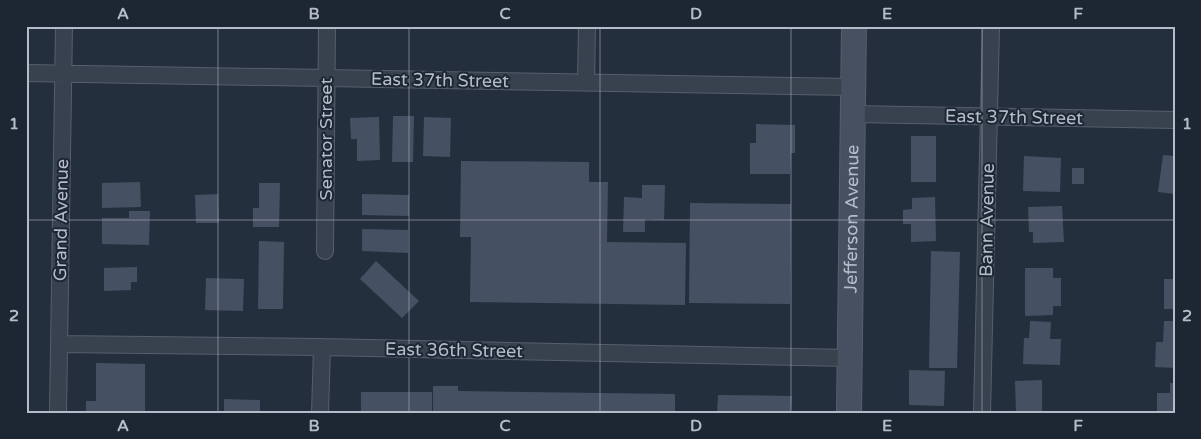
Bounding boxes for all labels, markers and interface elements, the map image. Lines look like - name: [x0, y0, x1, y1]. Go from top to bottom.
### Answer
- text: A: [117, 4, 129, 24]
- text: B: [308, 4, 320, 24]
- text: C: [499, 4, 511, 24]
- text: D: [690, 4, 702, 24]
- text: E: [882, 4, 892, 24]
- text: F: [1073, 4, 1083, 24]
- street label: East 37th Street: [371, 68, 509, 92]
- street label: Senator Street: [315, 77, 337, 200]
- street label: East 37th Street: [945, 105, 1083, 129]
- text: 1: [9, 114, 19, 134]
- text: 1: [1182, 114, 1192, 134]
- street label: Jefferson Avenue: [840, 144, 863, 294]
- street label: Grand Avenue: [49, 159, 73, 281]
- street label: Bann Avenue: [975, 163, 999, 277]
- text: 2: [9, 306, 19, 326]
- text: 2: [1182, 306, 1192, 326]
- street label: East 36th Street: [385, 338, 523, 362]
- text: A: [117, 416, 129, 436]
- text: B: [308, 416, 320, 436]
- text: C: [499, 416, 511, 436]
- text: D: [690, 416, 702, 436]
- text: E: [882, 416, 892, 436]
- text: F: [1073, 416, 1083, 436]

